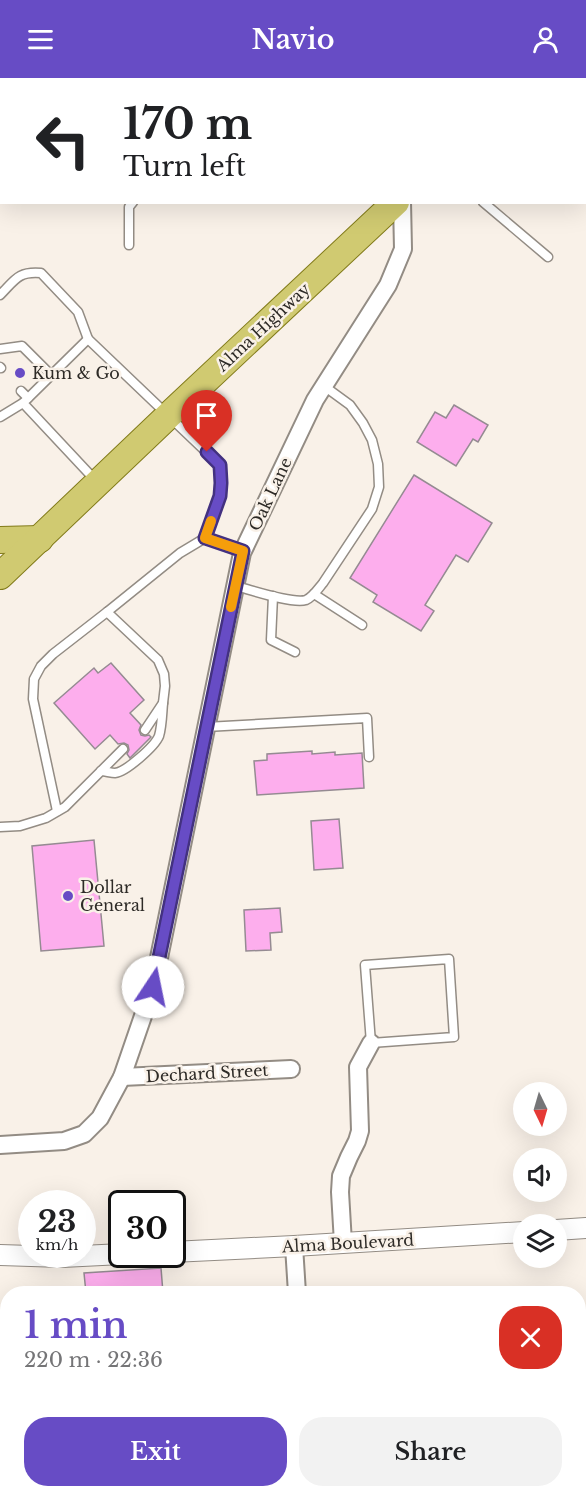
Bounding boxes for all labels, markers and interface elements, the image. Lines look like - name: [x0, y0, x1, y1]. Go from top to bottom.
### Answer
- icon: menu: [24, 23, 57, 56]
- text: Navio: [252, 23, 334, 56]
- icon: person: [529, 23, 562, 56]
- text: 170 m: [123, 98, 252, 150]
- icon: left: [24, 102, 102, 180]
- text: Turn left: [123, 150, 246, 183]
- street label: Alma Highway: [211, 278, 315, 376]
- place label: Kum & Go: [32, 363, 120, 383]
- marker: Kum & Go: [13, 366, 27, 380]
- pin: [181, 390, 232, 452]
- icon: arrive: [190, 399, 223, 432]
- street label: Oak Lane: [244, 454, 296, 534]
- place label: Dollar General: [80, 877, 145, 915]
- marker: Dollar General: [61, 889, 75, 903]
- position arrow: [121, 955, 185, 1019]
- street label: Dechard Street: [145, 1060, 269, 1086]
- north arrow: [513, 1082, 567, 1136]
- map controls: [513, 1082, 567, 1268]
- button: sound: [513, 1148, 567, 1202]
- speed limit sign: 30: [108, 1190, 186, 1268]
- text: 23: [38, 1203, 76, 1240]
- button: layers: [513, 1214, 567, 1268]
- street label: Alma Boulevard: [280, 1230, 415, 1257]
- text: km/h: [36, 1235, 78, 1254]
- text: 1 min: [24, 1303, 128, 1348]
- button: close: [499, 1306, 562, 1369]
- text: 220 m · 22:36: [24, 1348, 163, 1372]
- button: Exit: [24, 1417, 287, 1486]
- button: Share: [299, 1417, 562, 1486]

